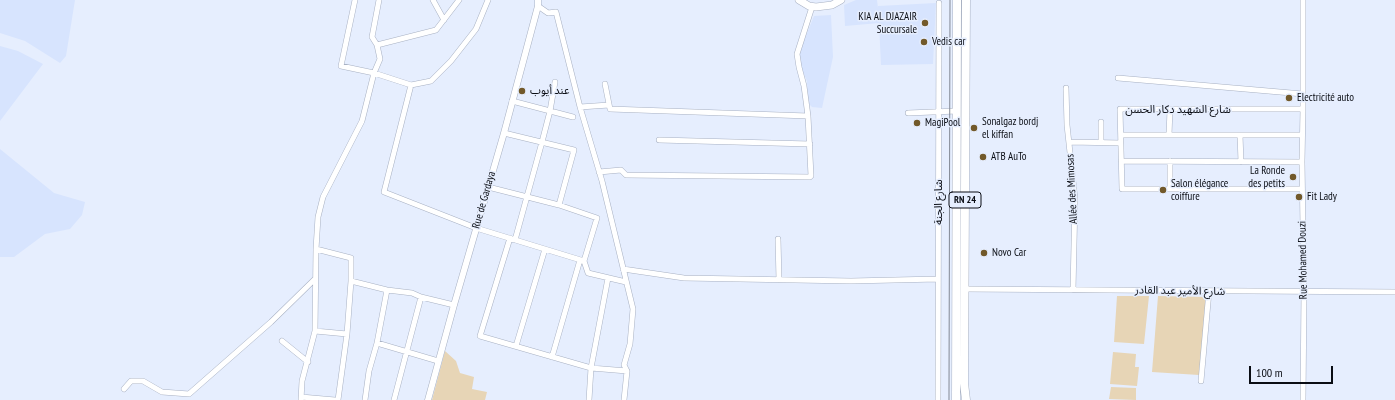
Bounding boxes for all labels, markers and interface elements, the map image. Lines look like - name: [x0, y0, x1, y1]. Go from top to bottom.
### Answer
- place label: KIA AL DJAZAIR Succursale: [858, 10, 917, 36]
- marker: KIA AL DJAZAIR Succursale: [920, 18, 930, 28]
- place label: Vedis car: [932, 35, 966, 49]
- marker: Vedis car: [919, 37, 929, 47]
- place label: عند أيوب: [530, 84, 569, 98]
- marker: عند أيوب: [517, 86, 527, 96]
- place label: Electricité auto: [1297, 91, 1354, 105]
- marker: Electricité auto: [1284, 93, 1294, 103]
- street label: شارع الشهيد دكار الحسن: [1125, 103, 1231, 117]
- place label: Sonalgaz bordj el kiffan: [982, 115, 1038, 141]
- place label: MagiPool: [925, 116, 960, 130]
- marker: MagiPool: [912, 118, 922, 128]
- marker: Sonalgaz bordj el kiffan: [969, 123, 979, 133]
- place label: ATB AuTo: [991, 150, 1027, 164]
- marker: ATB AuTo: [978, 152, 988, 162]
- street label: Allée des Mimosas: [1064, 154, 1080, 224]
- place label: La Ronde des petits: [1248, 164, 1285, 190]
- street label: Rue de Gardaya: [470, 170, 498, 230]
- marker: La Ronde des petits: [1288, 172, 1298, 182]
- place label: Salon élégance coiffure: [1171, 177, 1228, 203]
- street label: شارع الجنة: [932, 179, 946, 225]
- marker: Salon élégance coiffure: [1158, 185, 1168, 195]
- place label: Fit Lady: [1307, 190, 1337, 204]
- road number: RN 24: [949, 192, 981, 208]
- marker: Fit Lady: [1294, 192, 1304, 202]
- street label: Rue Mohamed Douzi: [1296, 221, 1310, 299]
- place label: Novo Car: [992, 246, 1026, 260]
- marker: Novo Car: [979, 248, 989, 258]
- street label: شارع الأمير عبد القادر: [1135, 284, 1225, 298]
- scale bar: [1251, 358, 1335, 384]
- text: 100 m: [1256, 365, 1283, 380]

